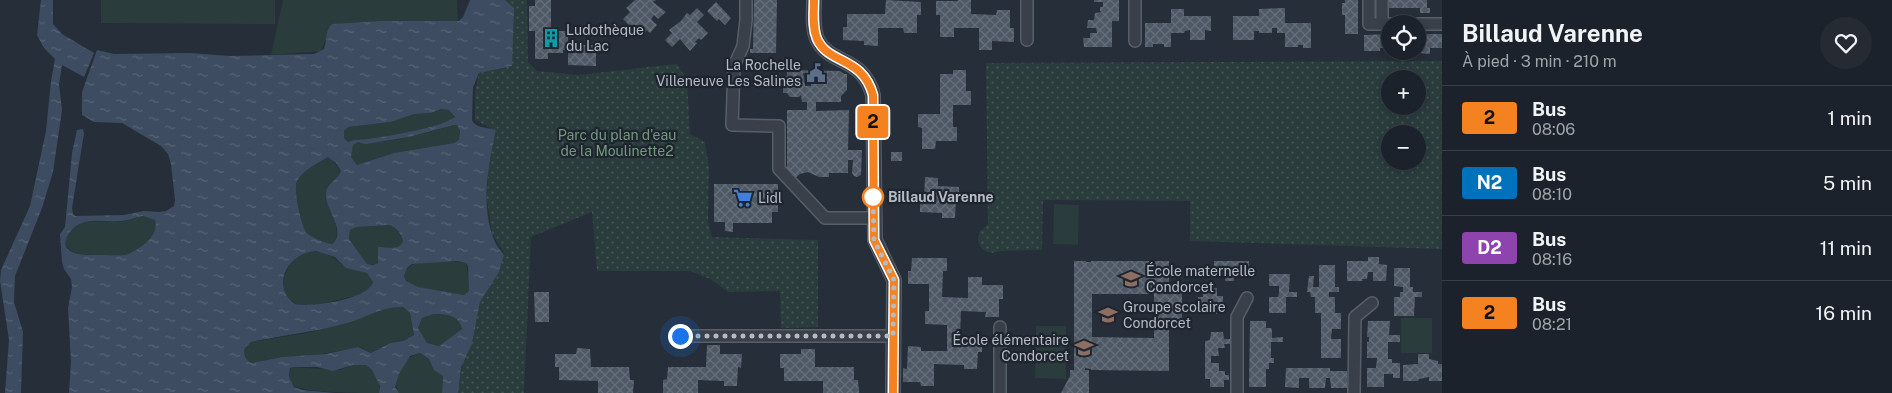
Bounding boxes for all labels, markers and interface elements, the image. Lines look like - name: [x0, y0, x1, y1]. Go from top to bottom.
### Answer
- map controls: [1381, 15, 1426, 170]
- button: locate: [1381, 15, 1426, 60]
- button: heart: [1820, 17, 1872, 69]
- text: Billaud Varenne: [1462, 19, 1643, 47]
- place label: Ludothèque du Lac: [566, 22, 644, 54]
- building icon: Ludothèque du Lac: [540, 27, 562, 49]
- text: À pied · 3 min · 210 m: [1462, 52, 1617, 71]
- place label: La Rochelle Villeneuve Les Salines: [656, 57, 801, 89]
- public building icon: La Rochelle Villeneuve Les Salines: [805, 62, 827, 84]
- button: +: [1381, 70, 1426, 115]
- text: Bus: [1532, 98, 1566, 120]
- line badge: 2: [857, 106, 889, 138]
- text: 2: [1484, 107, 1495, 128]
- text: 1 min: [1827, 107, 1872, 129]
- text: 2: [867, 111, 879, 132]
- text: 08:06: [1532, 120, 1575, 139]
- button: −: [1381, 125, 1426, 170]
- park label: Parc du plan d'eau de la Moulinette2: [558, 127, 676, 159]
- text: Bus: [1532, 163, 1566, 185]
- text: N2: [1477, 172, 1502, 193]
- text: 5 min: [1823, 172, 1872, 194]
- text: 08:10: [1532, 185, 1572, 204]
- marker: Billaud Varenne: [862, 186, 884, 208]
- supermarket icon: Lidl: [732, 187, 754, 209]
- place label: Billaud Varenne: [888, 189, 994, 205]
- place label: Lidl: [758, 190, 782, 206]
- text: Bus: [1532, 228, 1566, 250]
- text: D2: [1477, 237, 1502, 258]
- text: 11 min: [1820, 237, 1872, 259]
- text: 08:16: [1532, 250, 1572, 269]
- place label: École maternelle Condorcet: [1146, 262, 1255, 295]
- school or university icon: École maternelle Condorcet: [1120, 268, 1142, 290]
- text: Bus: [1532, 293, 1566, 315]
- place label: Groupe scolaire Condorcet: [1123, 299, 1226, 331]
- text: 2: [1484, 302, 1495, 323]
- text: 16 min: [1816, 302, 1872, 324]
- school or university icon: Groupe scolaire Condorcet: [1097, 304, 1119, 326]
- text: 08:21: [1532, 315, 1572, 334]
- your location: [668, 324, 693, 349]
- place label: École élémentaire Condorcet: [952, 331, 1069, 364]
- school or university icon: École élémentaire Condorcet: [1073, 337, 1095, 359]

